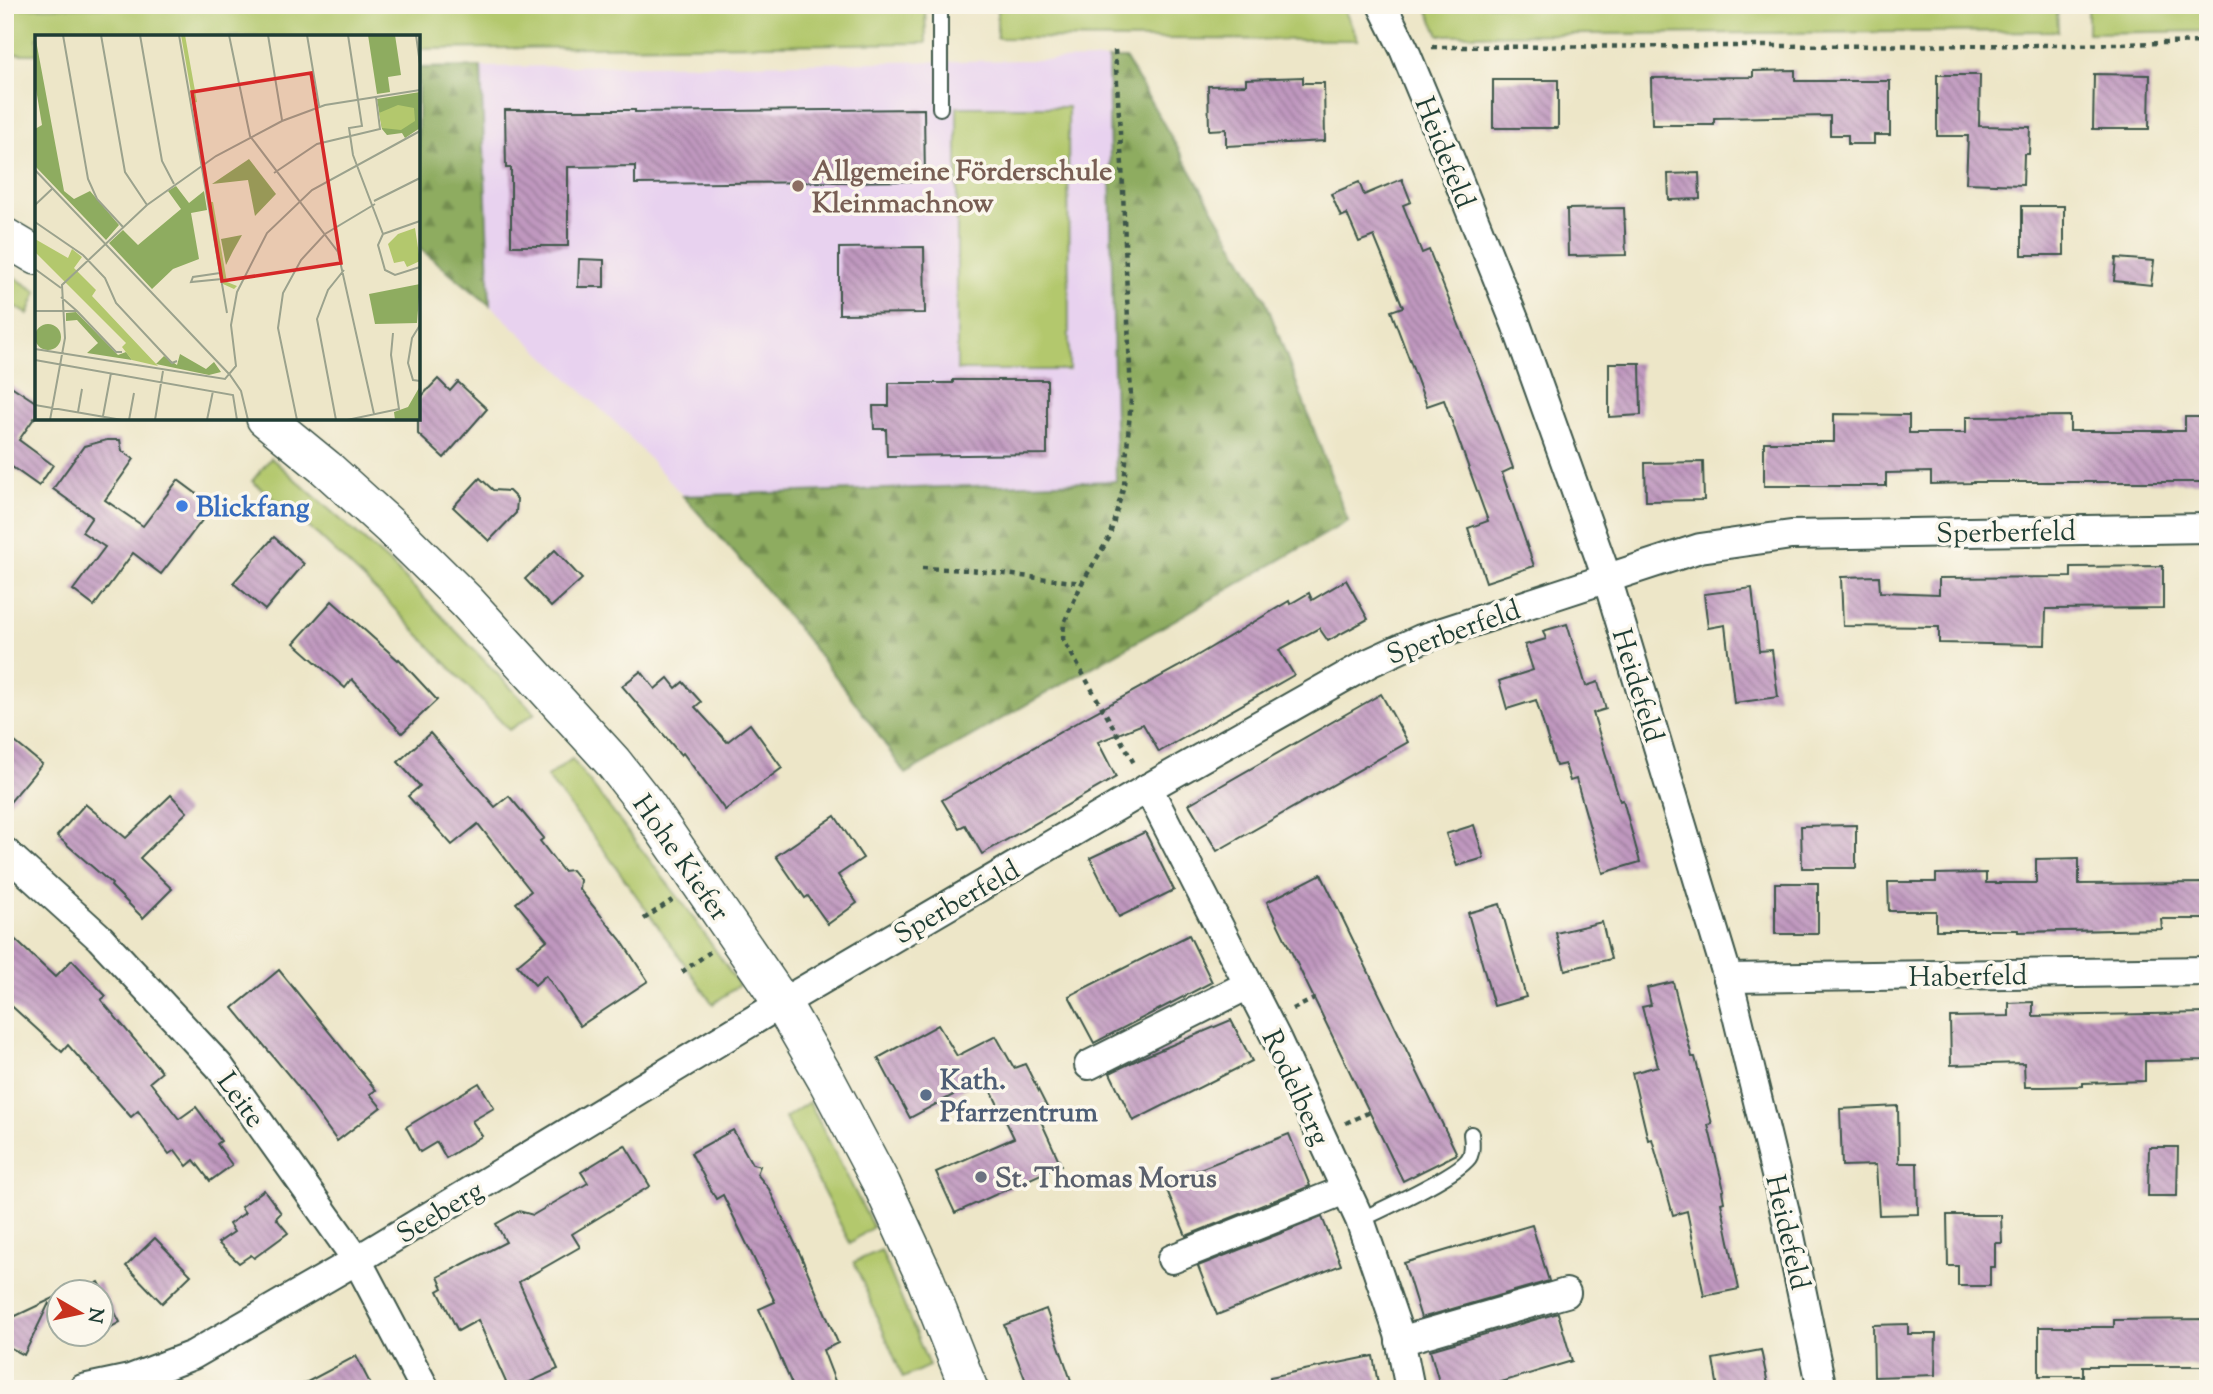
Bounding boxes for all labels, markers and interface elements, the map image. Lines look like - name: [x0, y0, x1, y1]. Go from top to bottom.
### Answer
- inset map: [35, 35, 420, 420]
- street label: Heidefeld: [1403, 91, 1484, 215]
- place label: Allgemeine Förderschule Kleinmachnow: [812, 153, 1112, 225]
- marker: Allgemeine Förderschule Kleinmachnow: [790, 178, 806, 194]
- place label: Blickfang: [196, 489, 310, 529]
- marker: Blickfang: [174, 498, 190, 514]
- street label: Sperberfeld: [1936, 513, 2076, 555]
- street label: Sperberfeld: [1382, 591, 1527, 677]
- street label: Heidefeld: [1600, 624, 1672, 748]
- street label: Hohe Kiefer: [621, 787, 738, 931]
- street label: Sperberfeld: [887, 851, 1028, 956]
- street label: Haberfeld: [1908, 957, 2028, 999]
- street label: Rodelberg: [1250, 1024, 1339, 1153]
- place label: Kath. Pfarrzentrum: [940, 1062, 1099, 1134]
- street label: Leite: [206, 1065, 273, 1137]
- marker: Kath. Pfarrzentrum: [918, 1087, 934, 1103]
- place label: St. Thomas Morus: [995, 1160, 1217, 1200]
- marker: St. Thomas Morus: [973, 1169, 989, 1185]
- street label: Heidefeld: [1753, 1171, 1819, 1294]
- street label: Seeberg: [390, 1172, 492, 1255]
- north arrow: [46, 1278, 116, 1348]
- text: N: [80, 1306, 109, 1325]

